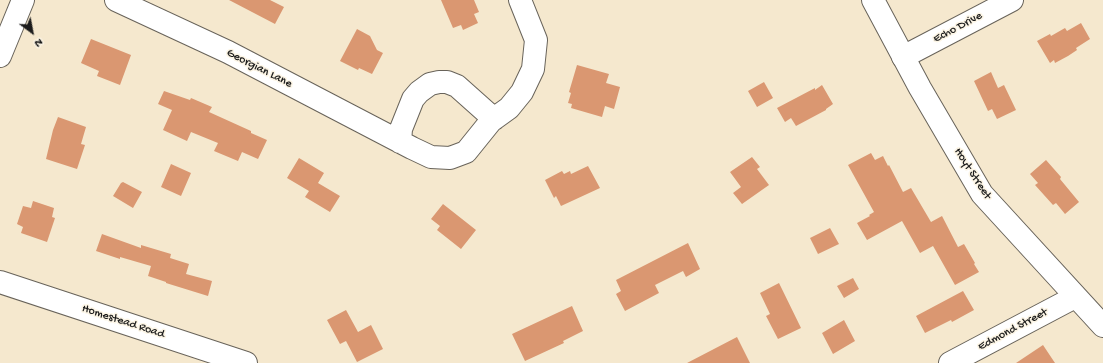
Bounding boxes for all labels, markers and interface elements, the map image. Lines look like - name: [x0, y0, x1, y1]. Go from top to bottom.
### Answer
- street label: Echo Drive: [931, 9, 985, 47]
- north arrow: [12, 12, 52, 52]
- text: N: [32, 35, 45, 49]
- street label: Georgian Lane: [224, 46, 294, 92]
- street label: Hoyt Street: [950, 145, 994, 203]
- street label: Homestead Road: [80, 302, 166, 342]
- street label: Edmond Street: [976, 306, 1050, 354]

